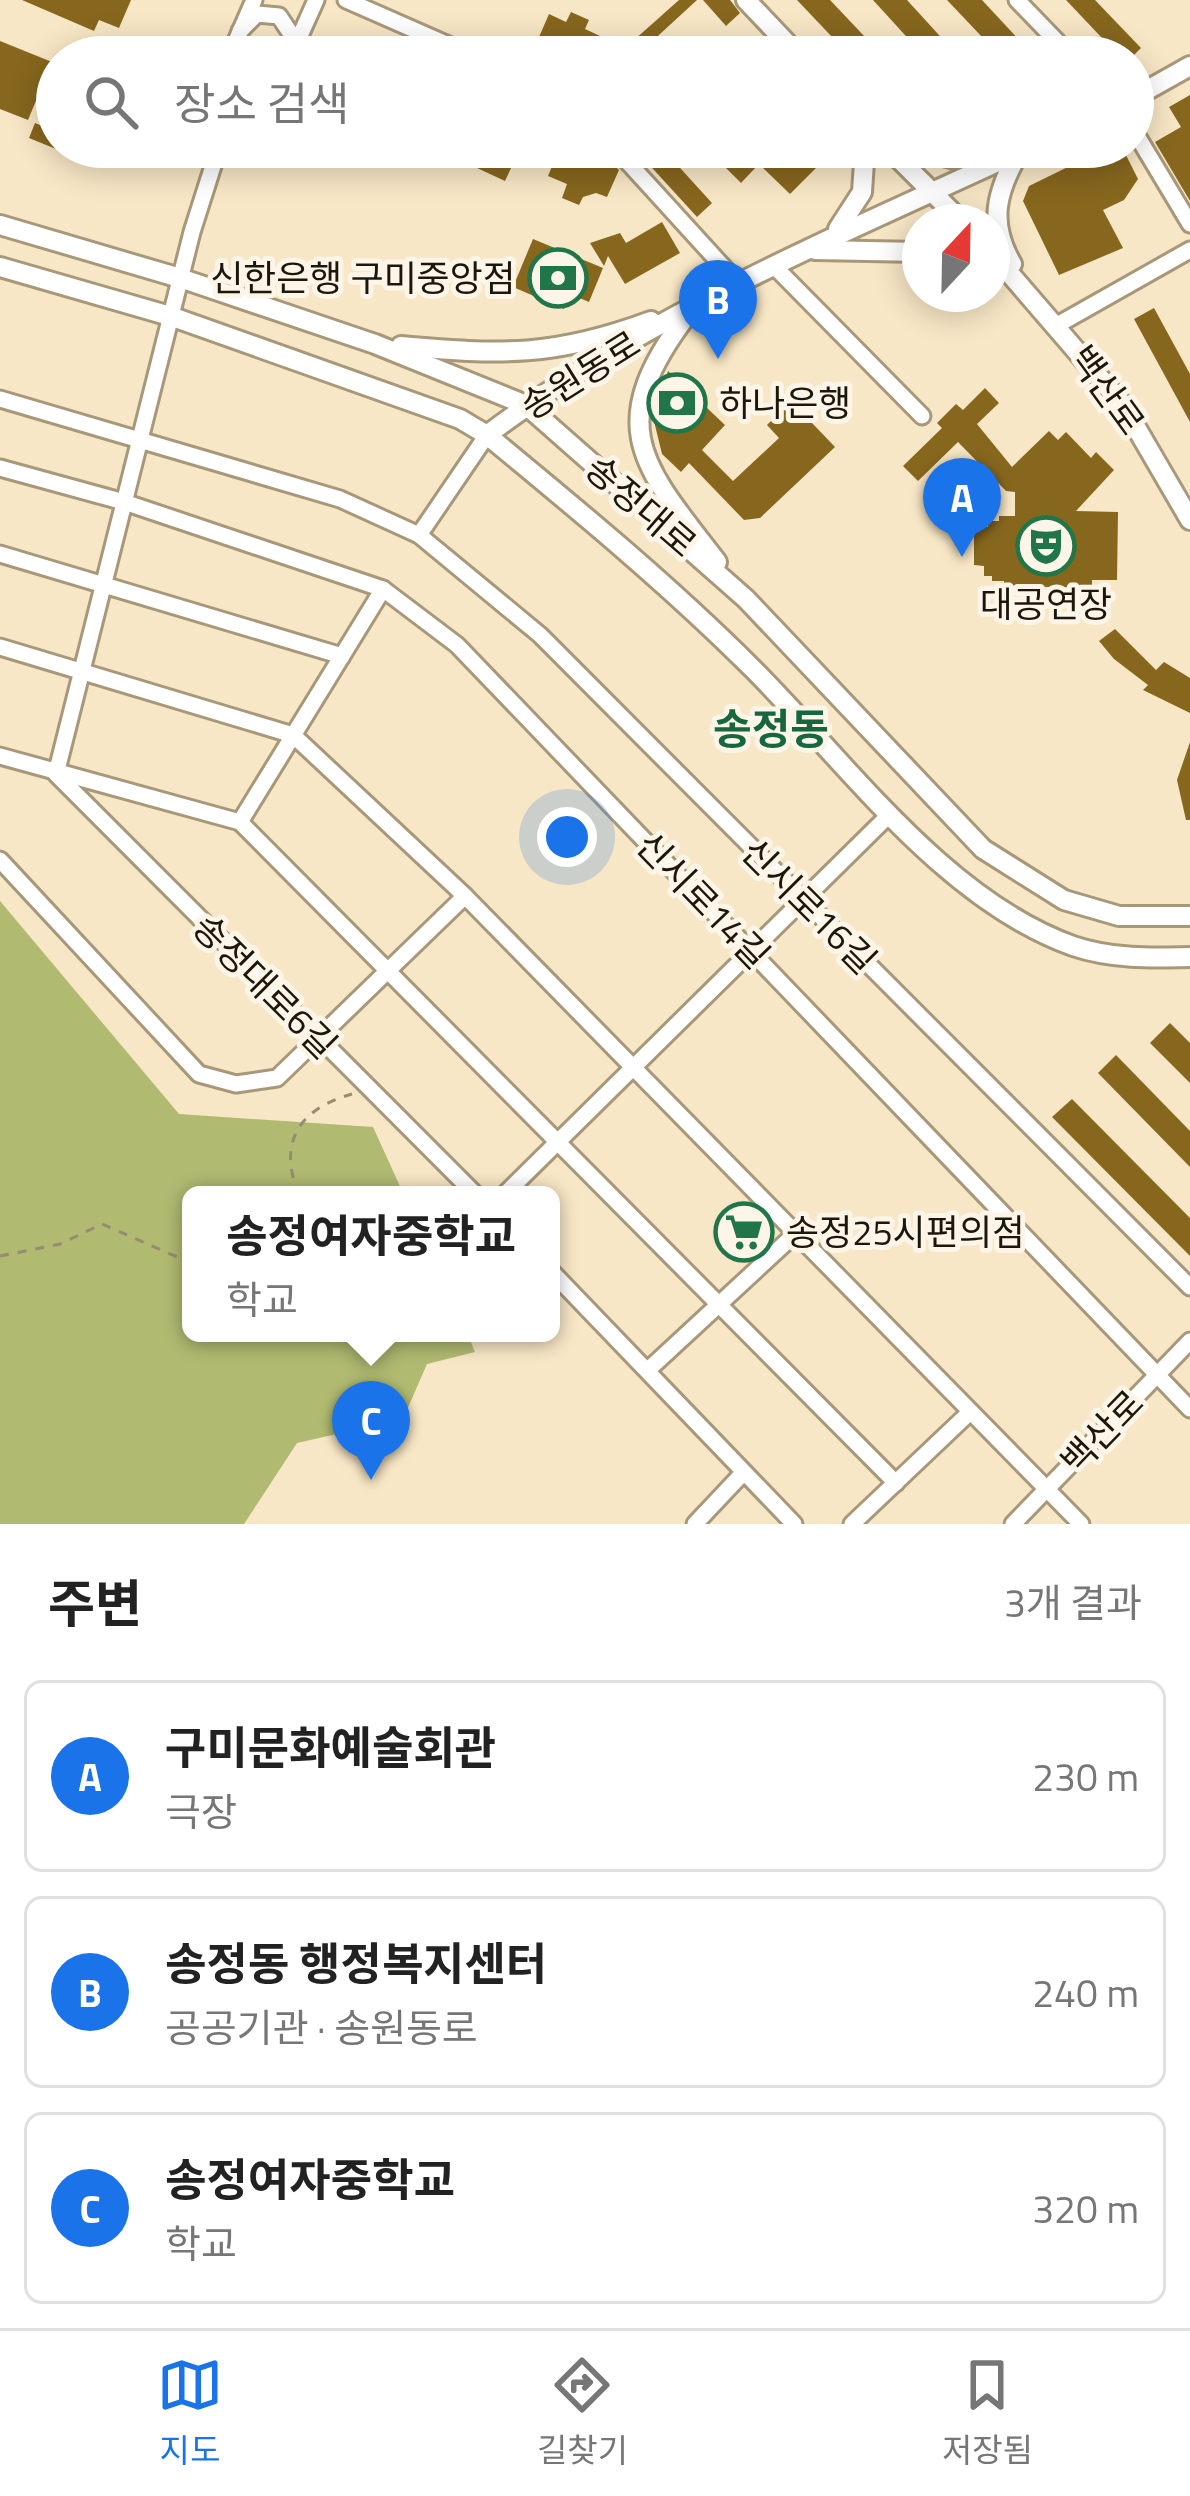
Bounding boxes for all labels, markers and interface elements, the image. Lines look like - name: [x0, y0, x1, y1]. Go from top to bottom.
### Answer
- search box: [36, 36, 1154, 168]
- icon: search: [78, 69, 144, 135]
- text: 장소 검색: [174, 69, 350, 137]
- north arrow: [902, 204, 1010, 312]
- bank icon: 신한은행 구미중앙점: [527, 247, 589, 309]
- place label: 신한은행 구미중앙점: [210, 250, 516, 305]
- pin: B: [679, 260, 757, 359]
- street label: 송원동로: [509, 316, 650, 433]
- street label: 백산로: [1056, 333, 1159, 446]
- bank icon: 하나은행: [646, 372, 708, 434]
- place label: 하나은행: [719, 375, 851, 430]
- street label: 송정대로: [573, 441, 709, 570]
- pin: A: [923, 458, 1001, 557]
- theatre icon: 대공연장: [1015, 515, 1077, 577]
- place label: 대공연장: [980, 576, 1112, 631]
- district label: 송정동: [713, 696, 829, 760]
- your location: [537, 807, 597, 867]
- street label: 신시로14길: [624, 818, 783, 981]
- street label: 신시로16길: [729, 825, 890, 986]
- street label: 송정대로6길: [180, 901, 350, 1071]
- popup: [182, 1186, 560, 1342]
- text: 송정여자중학교: [226, 1201, 516, 1269]
- supermarket icon: 송정25시편의점: [713, 1201, 775, 1263]
- place label: 송정25시편의점: [786, 1204, 1025, 1259]
- text: 학교: [226, 1270, 298, 1329]
- street label: 백산로: [1047, 1377, 1156, 1486]
- pin: C: [332, 1381, 410, 1480]
- text: 주변: [48, 1564, 142, 1642]
- text: 3개 결과: [1004, 1573, 1142, 1632]
- text: 구미문화예술회관: [165, 1713, 496, 1781]
- text: A: [78, 1747, 102, 1806]
- text: 230 m: [1032, 1747, 1139, 1806]
- text: 극장: [165, 1782, 237, 1841]
- text: 송정동 행정복지센터: [165, 1929, 548, 1997]
- text: B: [78, 1963, 102, 2022]
- text: 240 m: [1032, 1963, 1139, 2022]
- text: 공공기관 · 송원동로: [165, 1998, 478, 2057]
- text: 송정여자중학교: [165, 2145, 455, 2213]
- text: C: [79, 2179, 101, 2238]
- text: 320 m: [1032, 2179, 1139, 2238]
- text: 학교: [165, 2214, 237, 2273]
- tab: 지도: [157, 2352, 223, 2475]
- tab: 길찾기: [537, 2352, 628, 2475]
- tab: 저장됨: [942, 2352, 1033, 2475]

